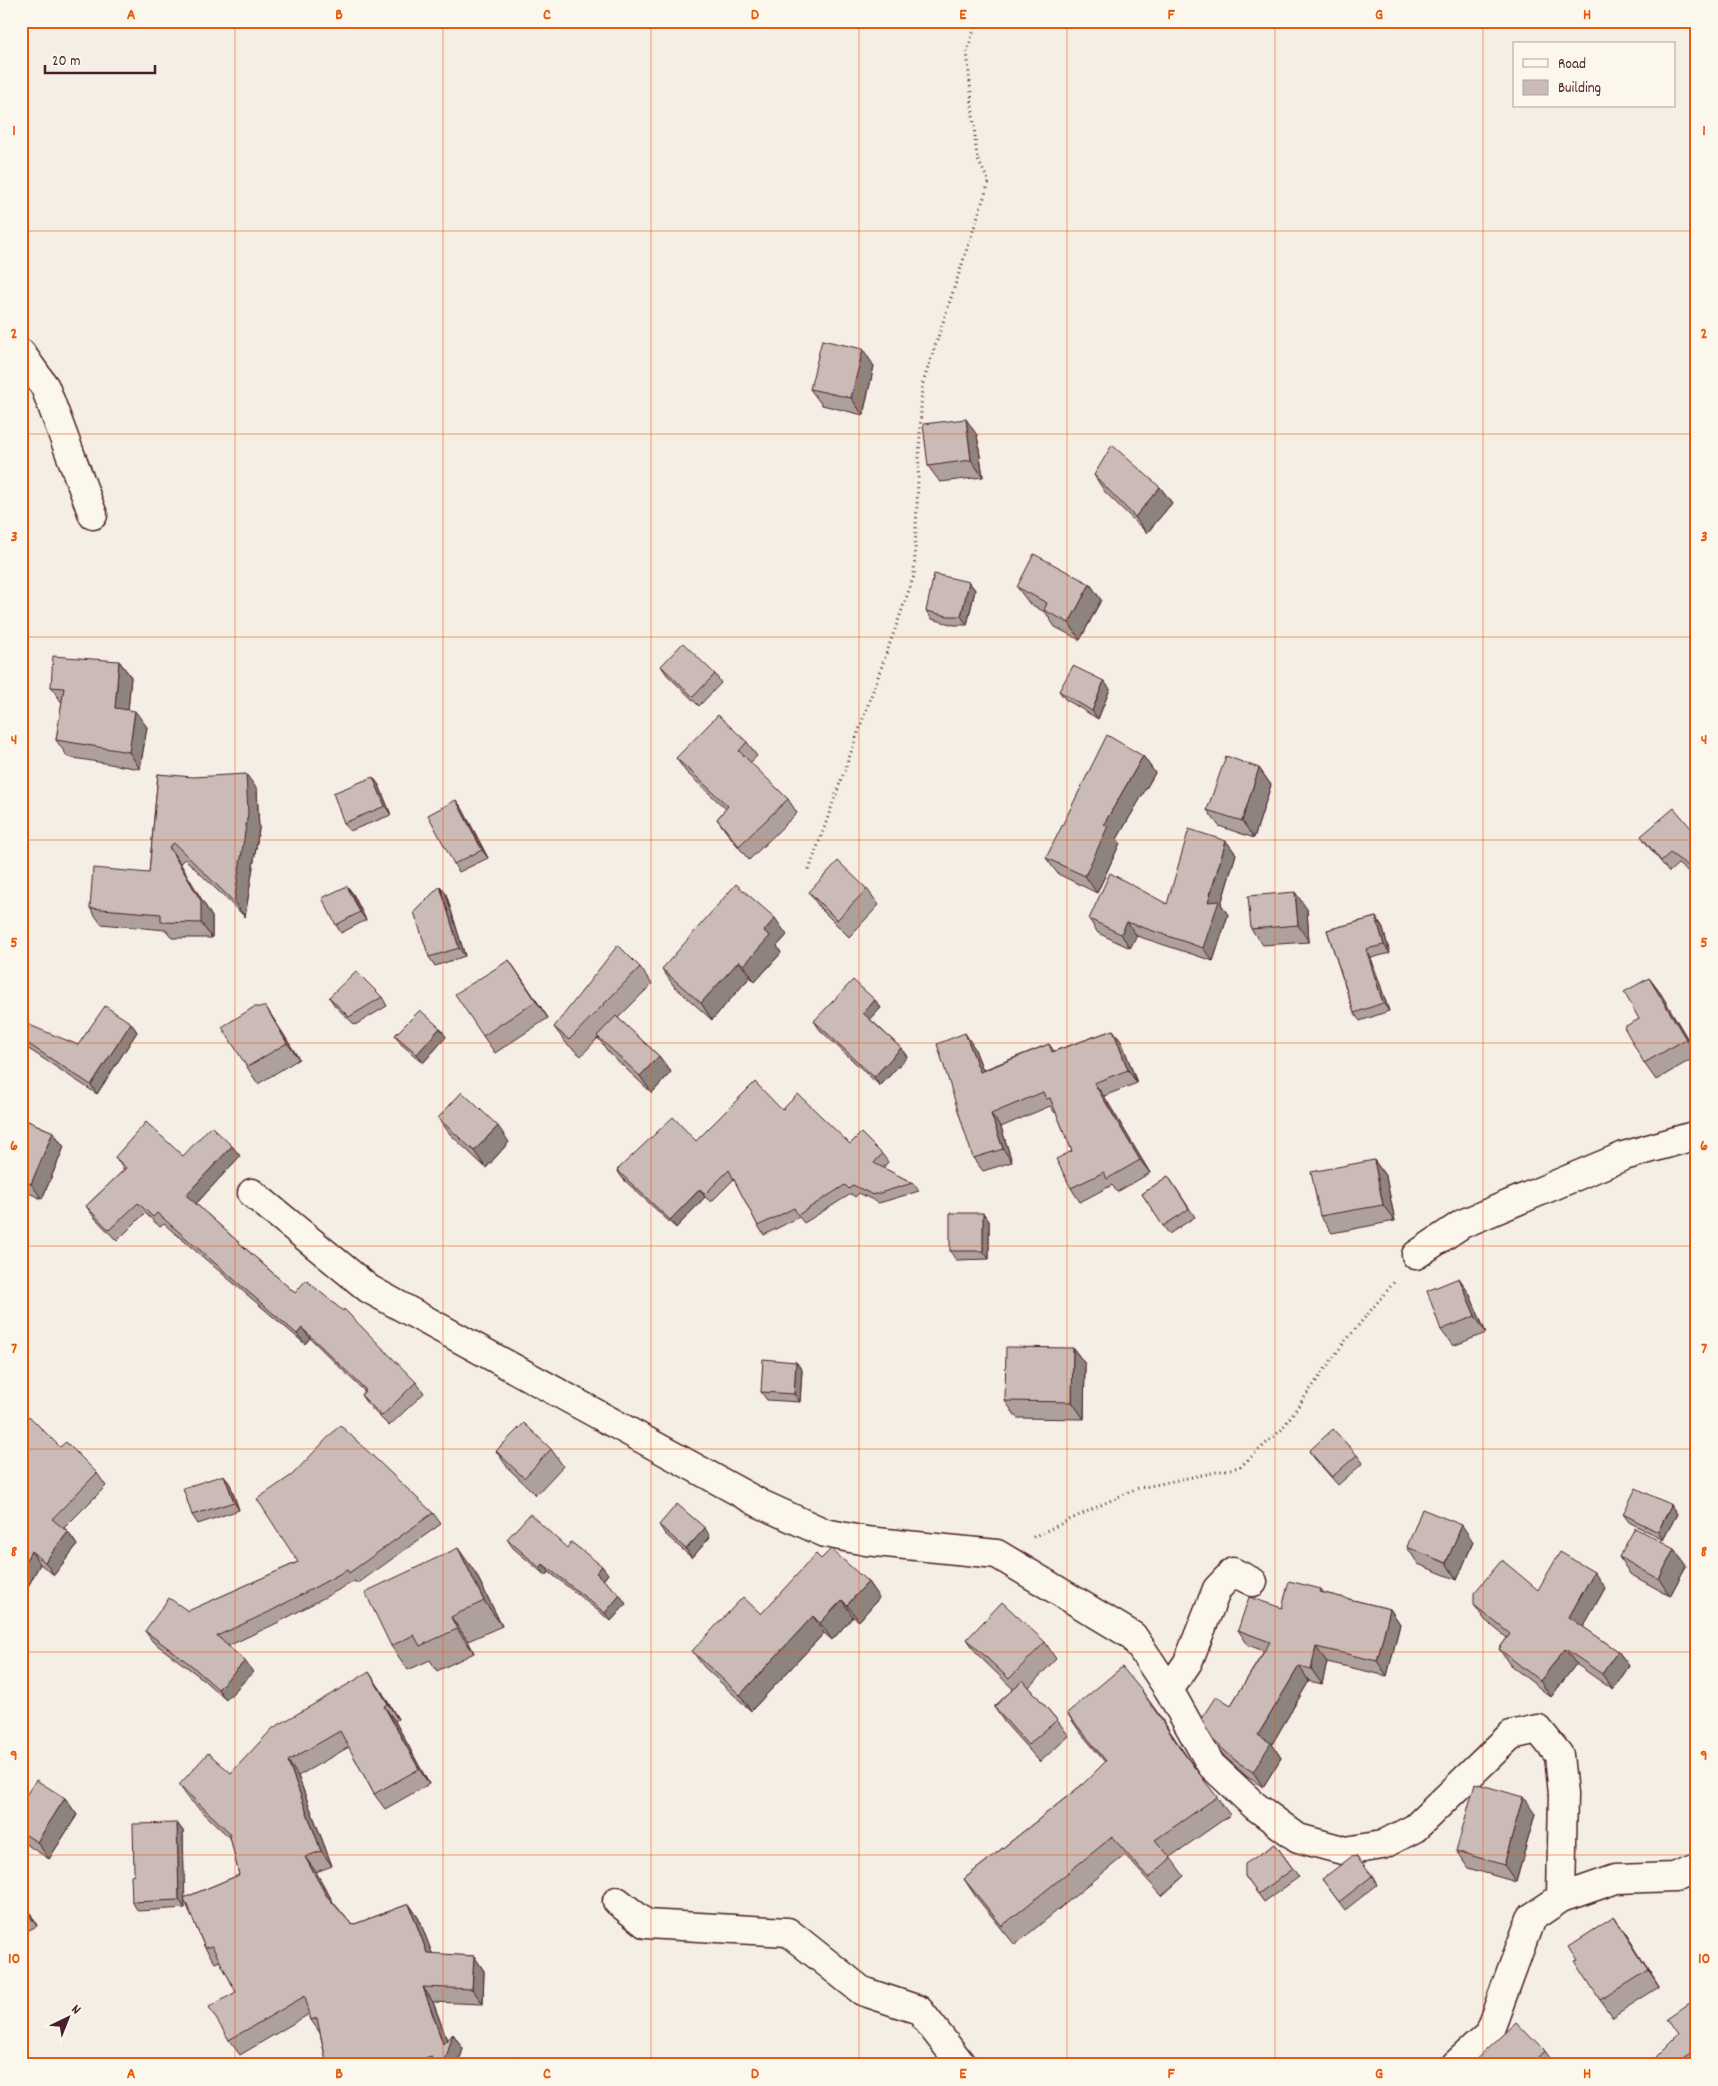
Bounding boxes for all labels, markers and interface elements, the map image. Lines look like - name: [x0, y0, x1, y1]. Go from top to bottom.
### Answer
- text: A: [127, 4, 136, 27]
- text: B: [335, 4, 343, 27]
- text: C: [543, 4, 551, 27]
- text: D: [751, 4, 760, 27]
- text: E: [959, 4, 967, 27]
- text: F: [1167, 4, 1175, 27]
- text: G: [1375, 4, 1383, 27]
- text: H: [1583, 4, 1591, 27]
- scale bar: [45, 42, 155, 74]
- legend: [1513, 42, 1676, 108]
- text: 20 m: [52, 51, 80, 73]
- text: Road: [1558, 54, 1586, 76]
- text: Building: [1558, 78, 1601, 100]
- text: 1: [12, 120, 16, 143]
- text: 1: [1702, 120, 1706, 143]
- text: 2: [11, 323, 18, 346]
- text: 2: [1701, 323, 1708, 346]
- text: 3: [10, 526, 18, 549]
- text: 3: [1700, 526, 1708, 549]
- text: 4: [11, 729, 17, 752]
- text: 4: [1701, 729, 1707, 752]
- text: 5: [10, 932, 18, 955]
- text: 5: [1700, 932, 1708, 955]
- text: 6: [10, 1135, 18, 1158]
- text: 6: [1700, 1135, 1708, 1158]
- text: 7: [11, 1338, 17, 1361]
- text: 7: [1701, 1338, 1707, 1361]
- text: 8: [11, 1541, 18, 1564]
- text: 8: [1701, 1541, 1708, 1564]
- text: 9: [10, 1745, 18, 1768]
- text: 9: [1700, 1745, 1708, 1768]
- text: 10: [8, 1948, 20, 1971]
- text: 10: [1698, 1948, 1710, 1971]
- north arrow: [42, 1994, 92, 2044]
- text: N: [66, 2000, 85, 2020]
- text: A: [127, 2063, 136, 2086]
- text: B: [335, 2063, 343, 2086]
- text: C: [543, 2063, 551, 2086]
- text: D: [751, 2063, 760, 2086]
- text: E: [959, 2063, 967, 2086]
- text: F: [1167, 2063, 1175, 2086]
- text: G: [1375, 2063, 1383, 2086]
- text: H: [1583, 2063, 1591, 2086]

